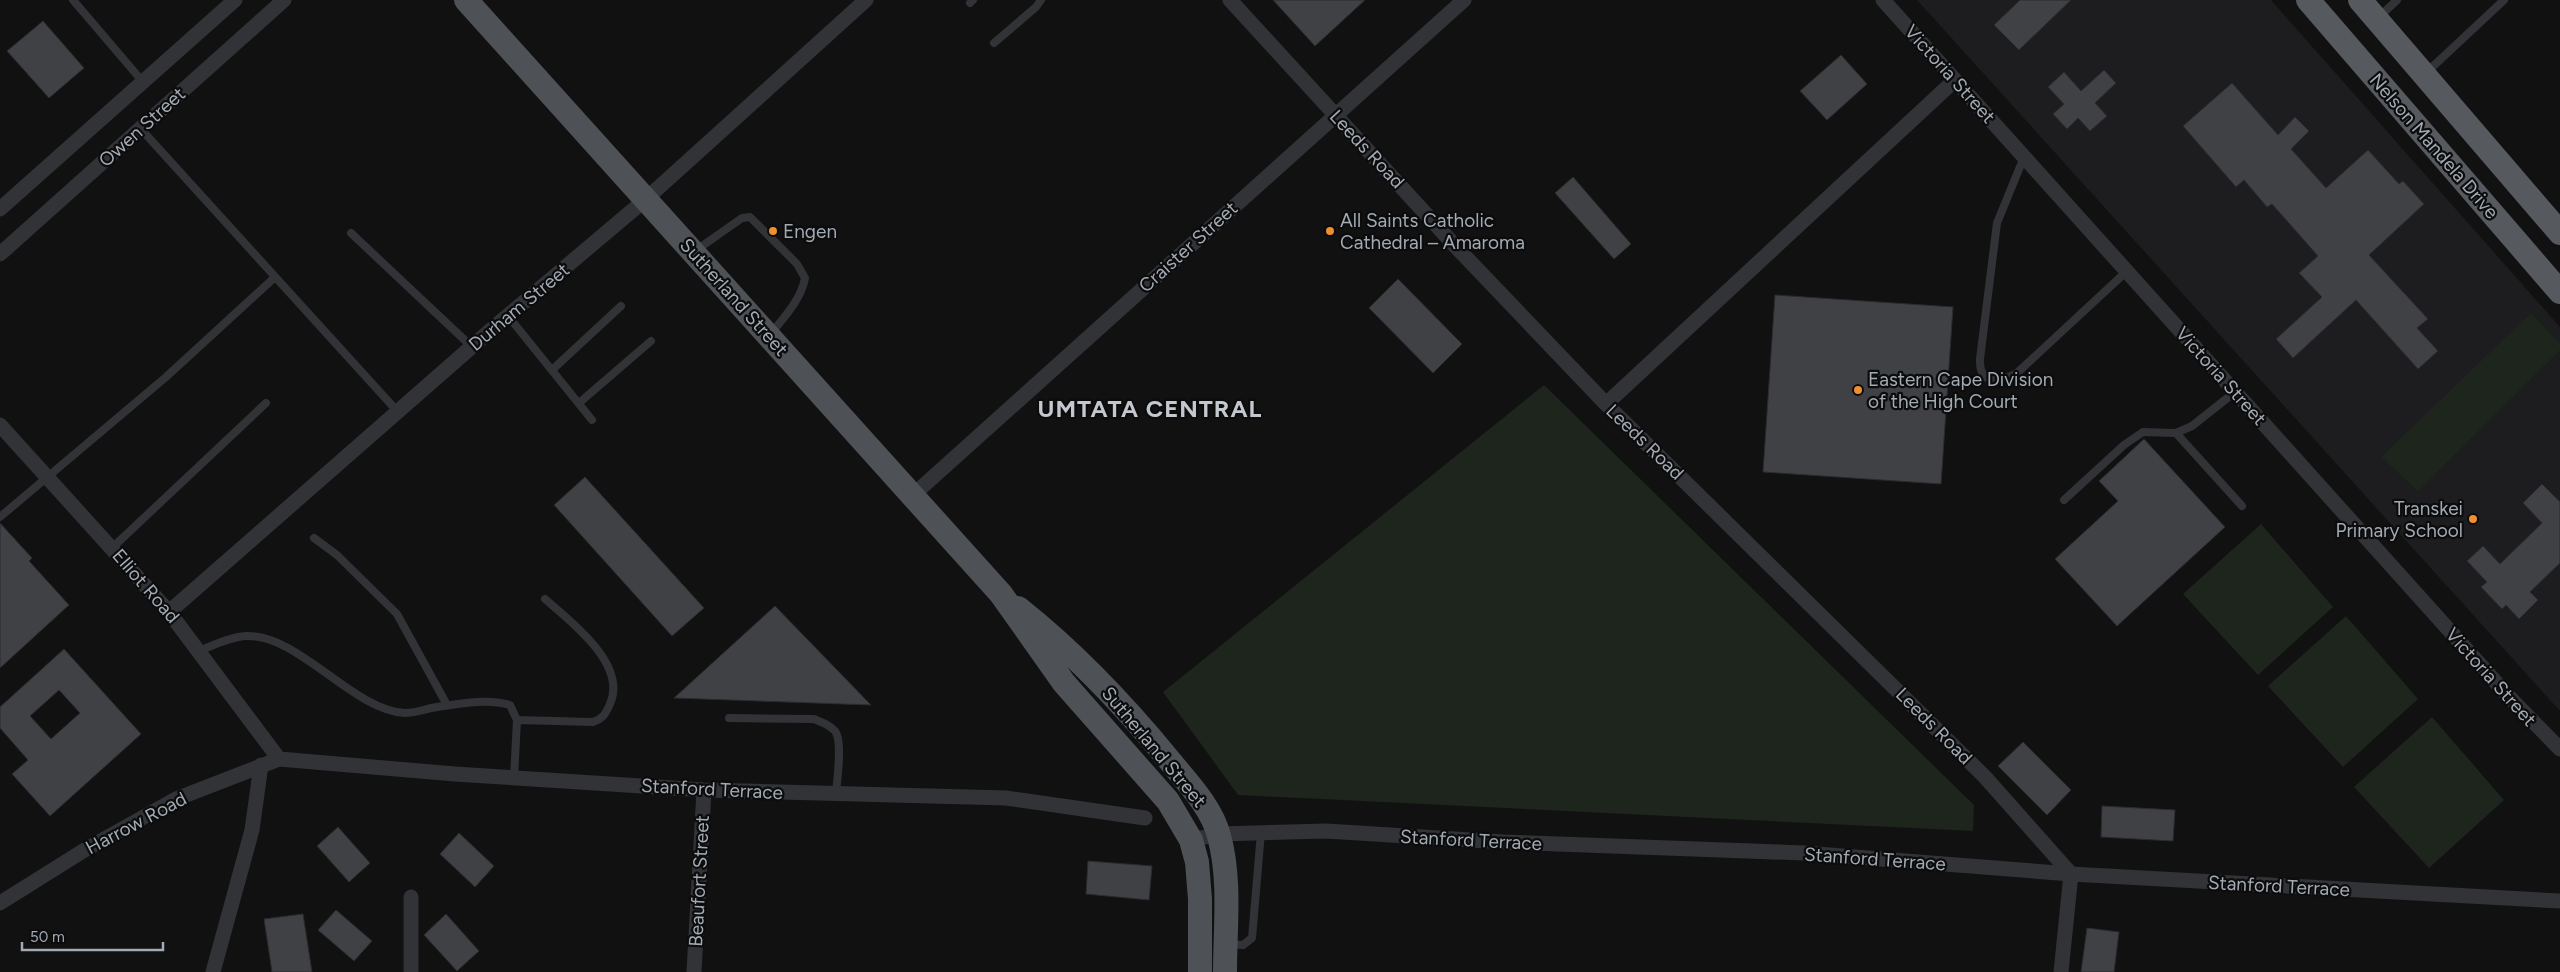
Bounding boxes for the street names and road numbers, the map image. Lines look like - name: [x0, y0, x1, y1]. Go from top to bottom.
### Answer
- street label: Victoria Street: [1900, 20, 2000, 128]
- street label: Nelson Mandela Drive: [2365, 69, 2503, 223]
- street label: Owen Street: [94, 82, 190, 172]
- street label: Leeds Road: [1325, 105, 1409, 193]
- street label: Craister Street: [1134, 197, 1242, 297]
- street label: Sutherland Street: [675, 233, 793, 361]
- street label: Durham Street: [464, 258, 574, 356]
- street label: Victoria Street: [2171, 322, 2271, 430]
- street label: Leeds Road: [1601, 399, 1689, 485]
- street label: Elliot Road: [108, 544, 184, 628]
- street label: Victoria Street: [2441, 623, 2541, 731]
- street label: Sutherland Street: [1097, 682, 1211, 812]
- street label: Leeds Road: [1891, 683, 1977, 769]
- street label: Stanford Terrace: [640, 774, 784, 804]
- street label: Harrow Road: [82, 787, 190, 859]
- street label: Beaufort Street: [684, 815, 714, 947]
- street label: Stanford Terrace: [1399, 825, 1543, 855]
- street label: Stanford Terrace: [1803, 843, 1947, 875]
- street label: Stanford Terrace: [2207, 871, 2351, 901]

